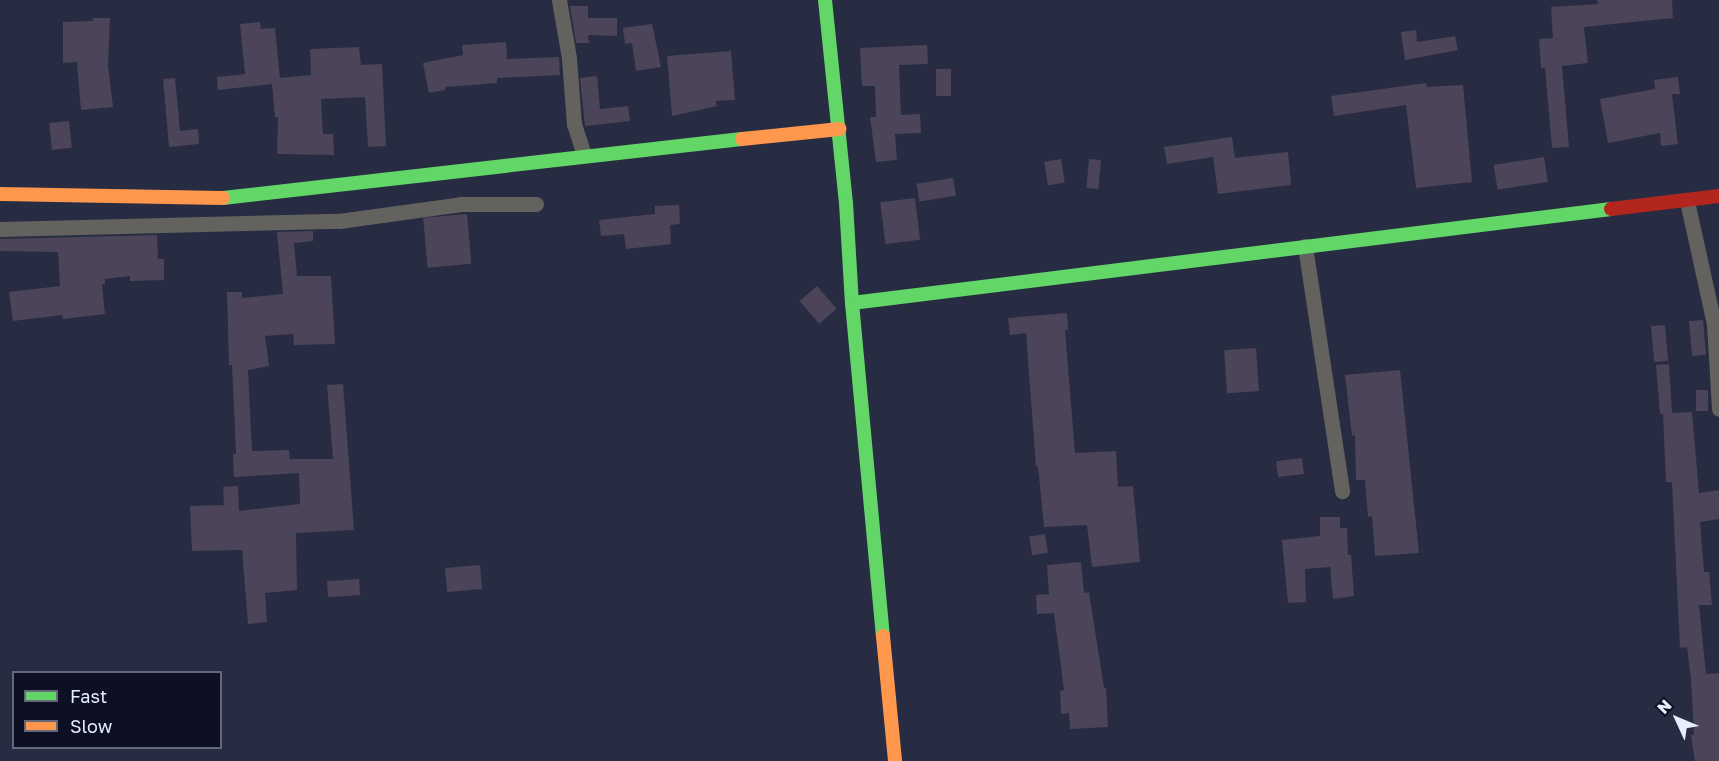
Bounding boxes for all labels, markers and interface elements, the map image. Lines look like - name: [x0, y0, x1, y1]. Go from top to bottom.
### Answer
- legend: [12, 671, 222, 749]
- text: Fast: [70, 685, 107, 707]
- north arrow: [1647, 689, 1707, 749]
- text: N: [1653, 695, 1675, 718]
- text: Slow: [70, 715, 112, 737]

